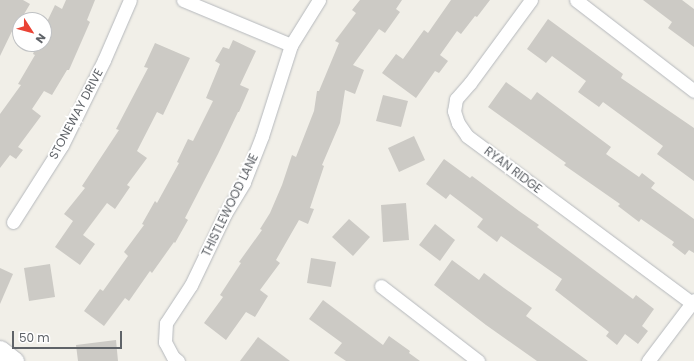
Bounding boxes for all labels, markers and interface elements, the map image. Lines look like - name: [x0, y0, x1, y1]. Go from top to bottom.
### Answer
- north arrow: [12, 12, 52, 52]
- text: N: [32, 30, 50, 47]
- street label: STONEWAY DRIVE: [46, 66, 106, 162]
- street label: RYAN RIDGE: [481, 144, 545, 196]
- street label: THISTLEWOOD LANE: [199, 151, 261, 259]
- scale bar: [14, 323, 124, 349]
- text: 50 m: [19, 329, 50, 346]

